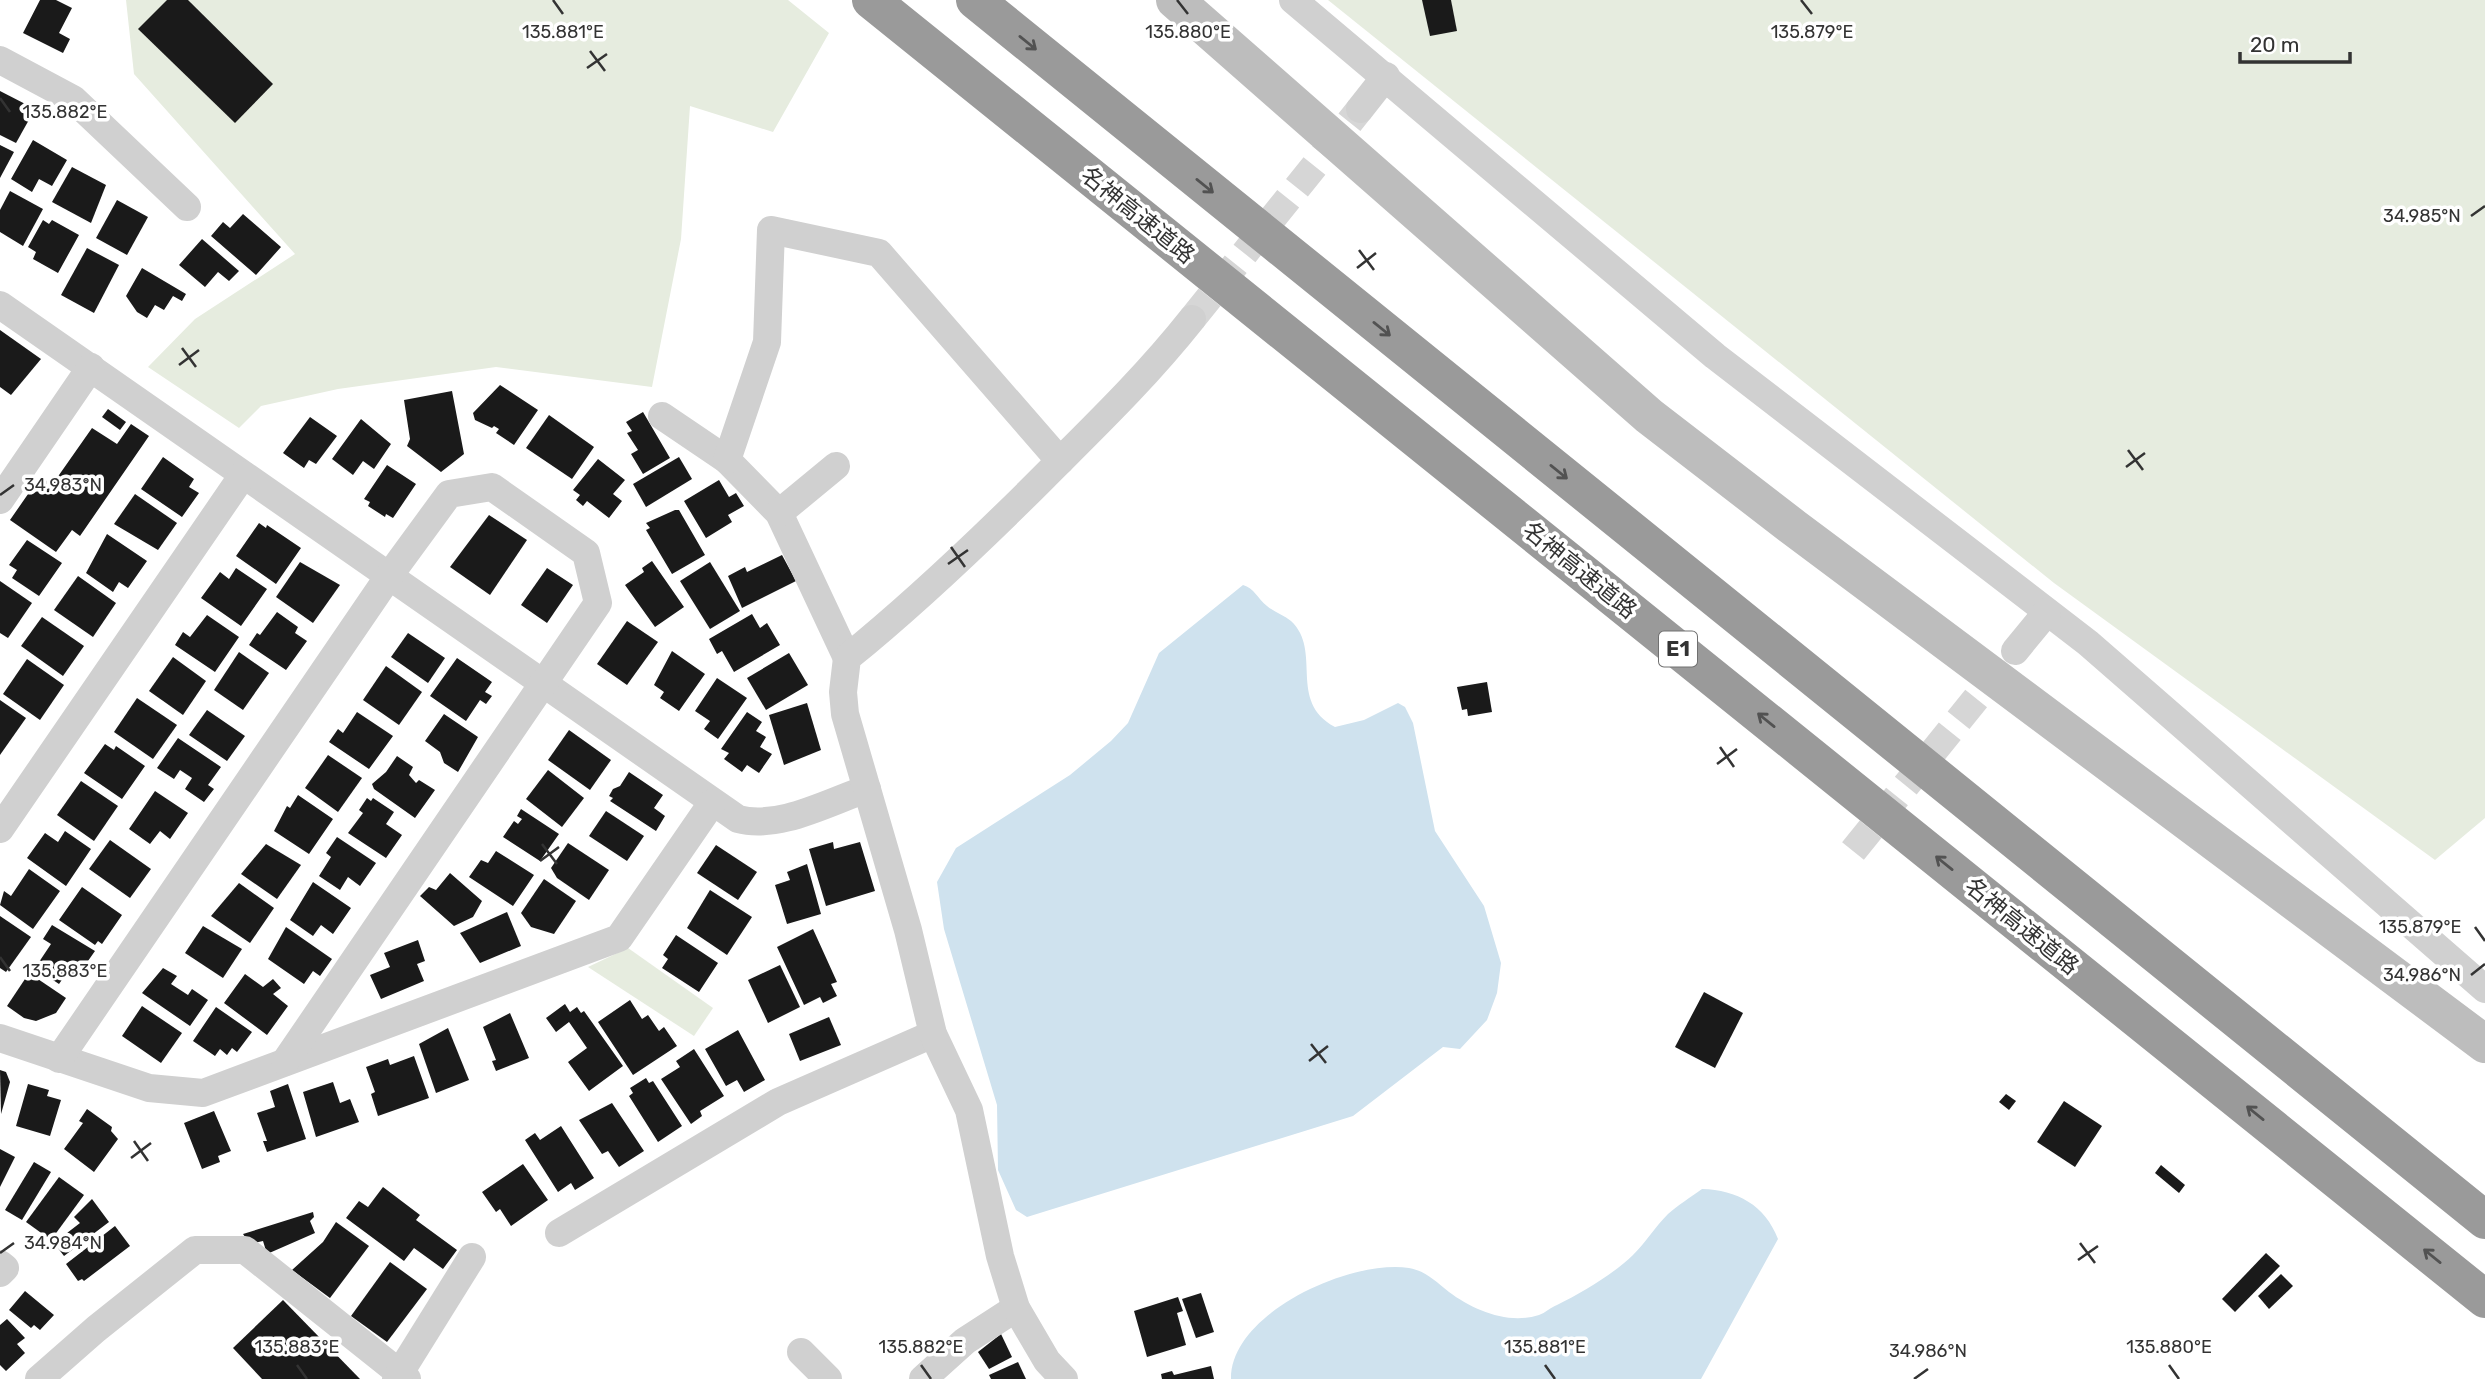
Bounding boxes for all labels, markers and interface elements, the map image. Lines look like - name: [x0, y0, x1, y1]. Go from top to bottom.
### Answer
- text: 135.881°E: [522, 21, 604, 43]
- text: 135.880°E: [1145, 21, 1231, 43]
- text: 135.879°E: [1771, 21, 1853, 43]
- scale bar: [2240, 21, 2350, 65]
- text: 20 m: [2250, 32, 2299, 57]
- one-way arrow: [1019, 35, 1037, 51]
- text: 135.882°E: [23, 101, 107, 123]
- street label: 名神高速道路: [1076, 161, 1200, 269]
- one-way arrow: [1196, 178, 1214, 194]
- text: 34.985°N: [2383, 205, 2461, 227]
- one-way arrow: [1373, 321, 1391, 337]
- one-way arrow: [1550, 464, 1568, 480]
- text: 34.983°N: [24, 474, 102, 496]
- street label: 名神高速道路: [1518, 516, 1642, 624]
- road number: E1: [1659, 632, 1697, 666]
- one-way arrow: [1758, 713, 1776, 728]
- one-way arrow: [1935, 855, 1953, 871]
- street label: 名神高速道路: [1960, 872, 2084, 980]
- text: 135.879°E: [2379, 916, 2461, 938]
- text: 135.883°E: [22, 960, 108, 982]
- text: 34.986°N: [2383, 964, 2461, 986]
- one-way arrow: [2246, 1105, 2264, 1121]
- text: 34.984°N: [24, 1232, 102, 1254]
- one-way arrow: [2423, 1248, 2441, 1263]
- text: 135.883°E: [254, 1336, 340, 1358]
- text: 135.882°E: [879, 1336, 963, 1358]
- text: 135.881°E: [1504, 1336, 1586, 1358]
- text: 135.880°E: [2126, 1336, 2212, 1358]
- text: 34.986°N: [1889, 1340, 1967, 1362]

